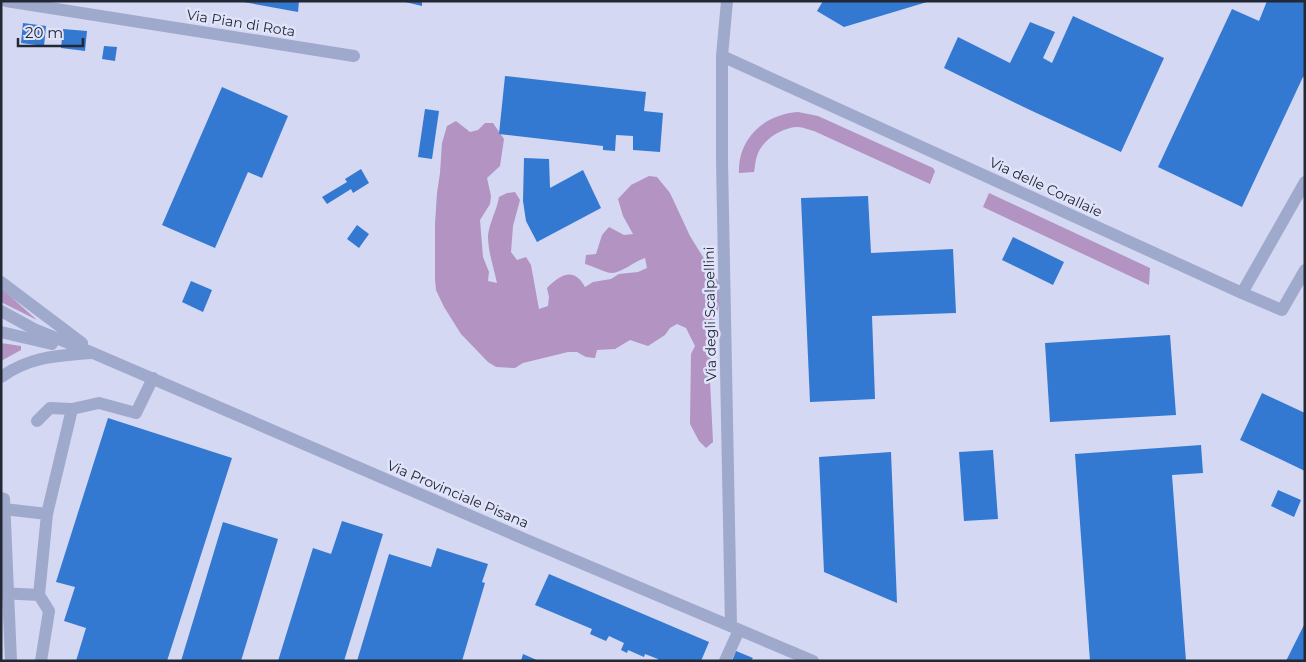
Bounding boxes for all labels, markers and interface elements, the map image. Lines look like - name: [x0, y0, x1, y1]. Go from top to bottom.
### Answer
- street label: Via Pian di Rota: [185, 6, 297, 40]
- scale bar: [18, 15, 82, 47]
- text: 20 m: [25, 23, 63, 42]
- street label: Via delle Corallaie: [987, 153, 1105, 221]
- street label: Via degli Scalpellini: [700, 246, 720, 382]
- street label: Via Provinciale Pisana: [384, 456, 532, 532]

